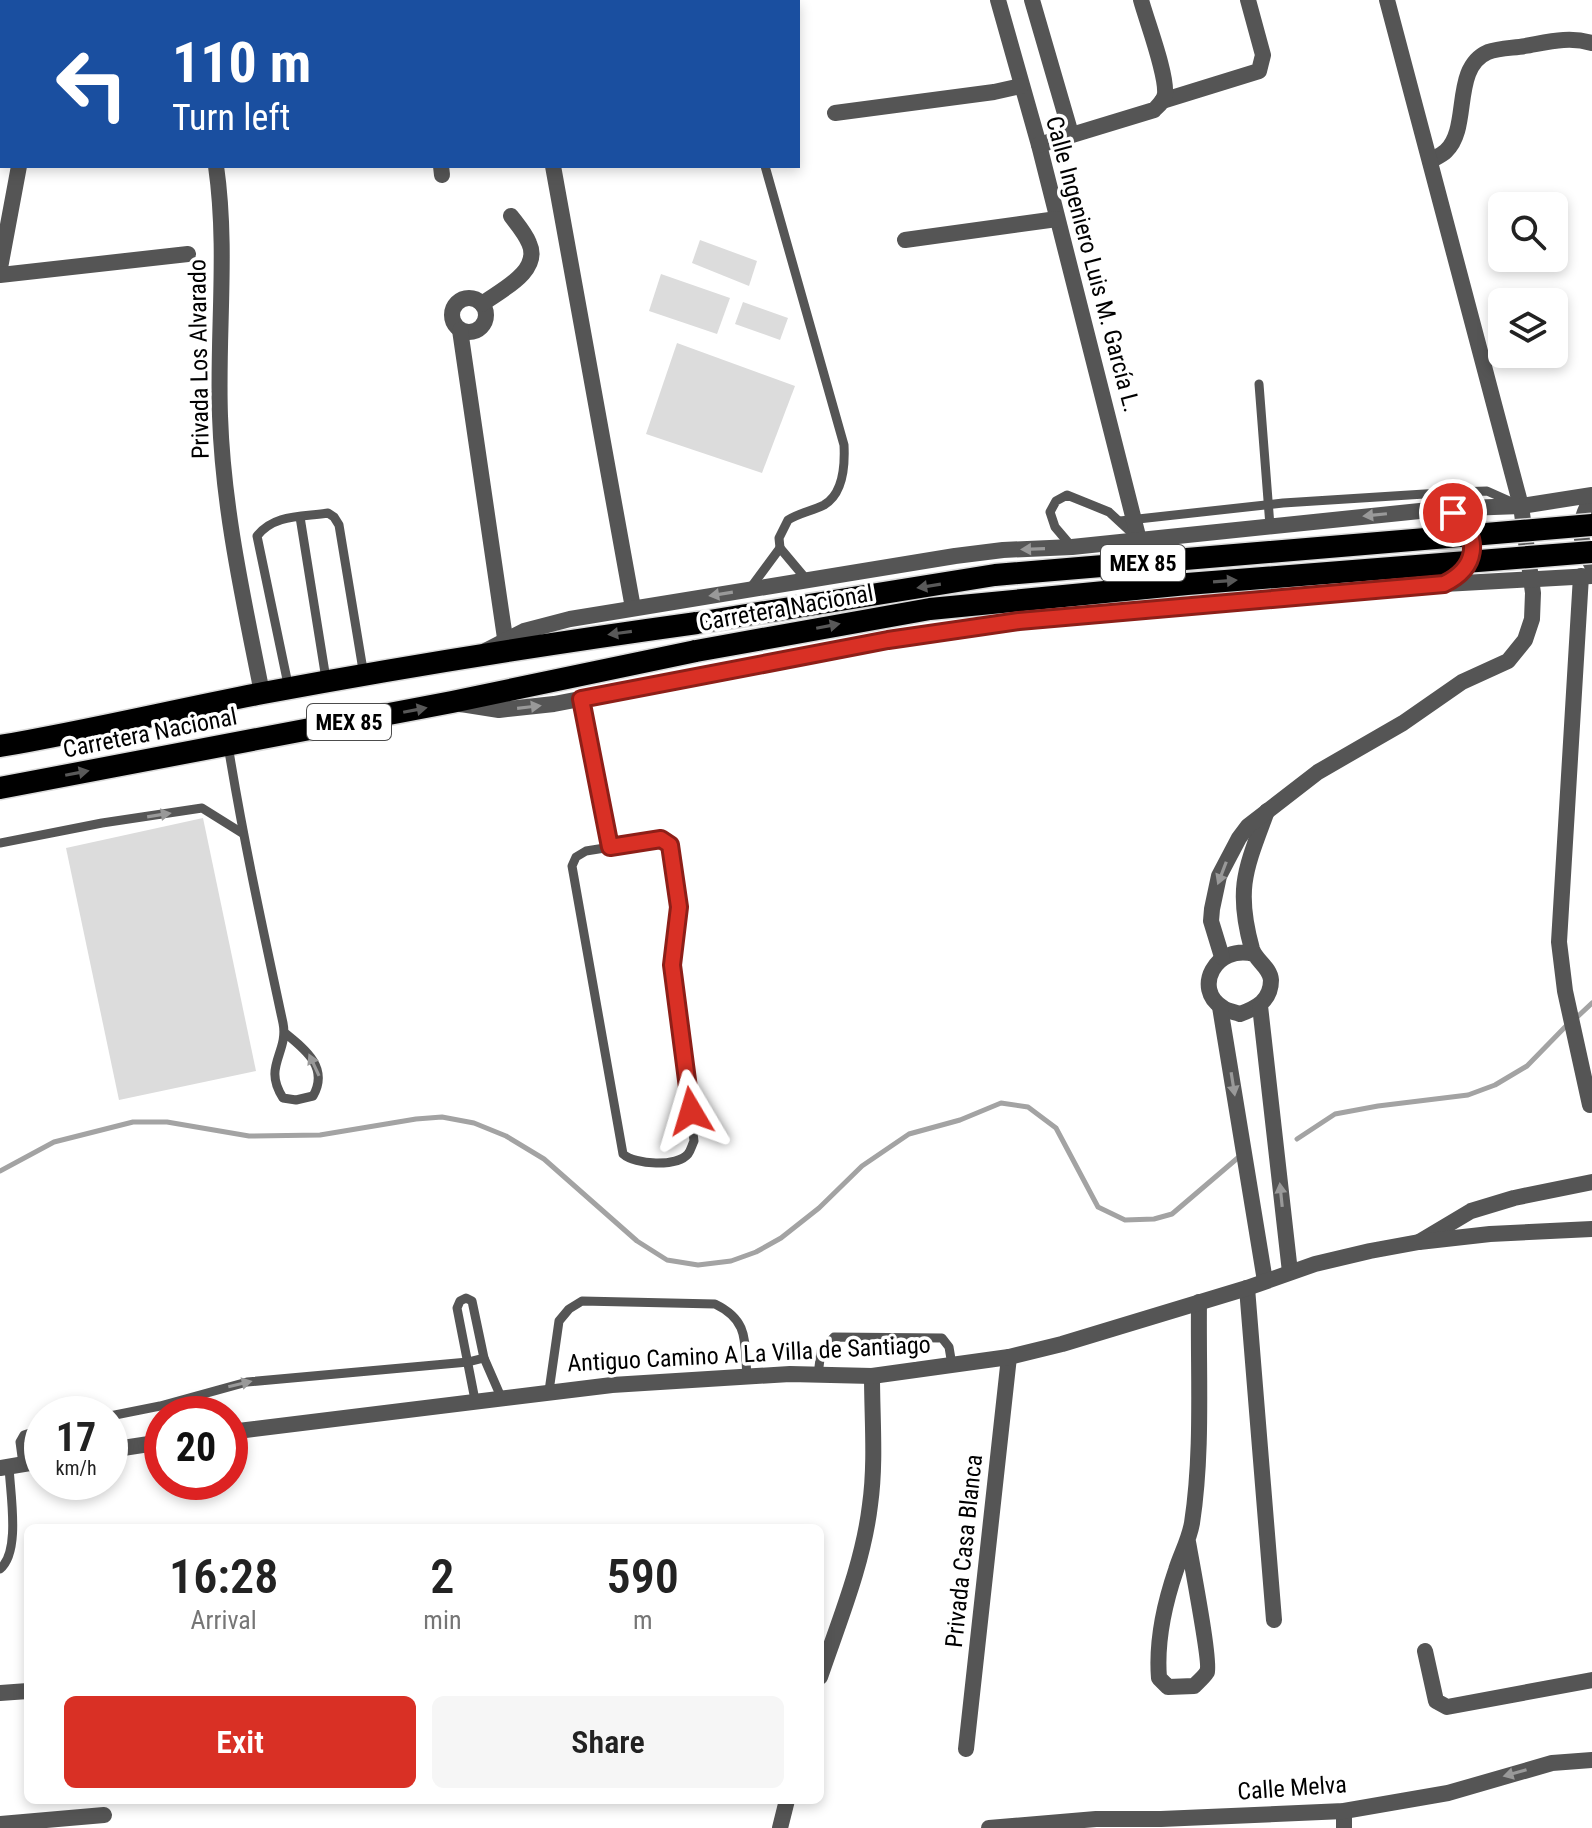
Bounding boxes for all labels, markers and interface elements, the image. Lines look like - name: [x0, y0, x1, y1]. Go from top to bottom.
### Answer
- text: 110 m: [172, 30, 311, 96]
- icon: left: [40, 32, 144, 136]
- text: Turn left: [172, 97, 290, 139]
- street label: Calle Ingeniero Luis M. García L.: [1040, 113, 1146, 415]
- map controls: [1488, 192, 1568, 368]
- button: search: [1488, 192, 1568, 272]
- street label: Privada Los Alvarado: [183, 259, 215, 459]
- button: layers: [1488, 288, 1568, 368]
- pin: [1419, 479, 1487, 547]
- icon: arrive: [1431, 491, 1475, 535]
- one-way arrow: [1362, 509, 1387, 522]
- one-way arrow: [1020, 542, 1045, 555]
- road number: MEX 85: [1101, 545, 1185, 581]
- one-way arrow: [1213, 574, 1238, 587]
- street label: Carretera Nacional: [697, 579, 875, 637]
- one-way arrow: [916, 580, 941, 592]
- one-way arrow: [708, 588, 733, 601]
- one-way arrow: [816, 620, 841, 632]
- one-way arrow: [607, 627, 632, 640]
- one-way arrow: [517, 700, 542, 713]
- street label: Carretera Nacional: [61, 702, 239, 764]
- one-way arrow: [402, 703, 427, 715]
- road number: MEX 85: [307, 704, 391, 740]
- one-way arrow: [64, 767, 89, 779]
- one-way arrow: [147, 808, 172, 821]
- one-way arrow: [1215, 861, 1228, 885]
- one-way arrow: [307, 1054, 321, 1077]
- position arrow: [649, 1069, 733, 1153]
- one-way arrow: [1227, 1072, 1239, 1097]
- one-way arrow: [1275, 1182, 1288, 1207]
- street label: Antiguo Camino A La Villa de Santiago: [567, 1330, 931, 1378]
- one-way arrow: [228, 1378, 253, 1390]
- speed limit sign: 20: [144, 1396, 248, 1500]
- text: 17: [56, 1414, 96, 1461]
- street label: Privada Casa Blanca: [940, 1453, 988, 1649]
- text: km/h: [55, 1456, 97, 1480]
- text: 16:28: [169, 1548, 278, 1605]
- text: 2: [430, 1548, 454, 1605]
- text: 590: [607, 1548, 679, 1605]
- text: Arrival: [191, 1605, 257, 1635]
- text: min: [423, 1605, 461, 1635]
- text: m: [633, 1605, 653, 1635]
- button: Exit: [64, 1696, 416, 1788]
- button: Share: [432, 1696, 784, 1788]
- one-way arrow: [1503, 1767, 1527, 1780]
- street label: Calle Melva: [1236, 1770, 1348, 1806]

